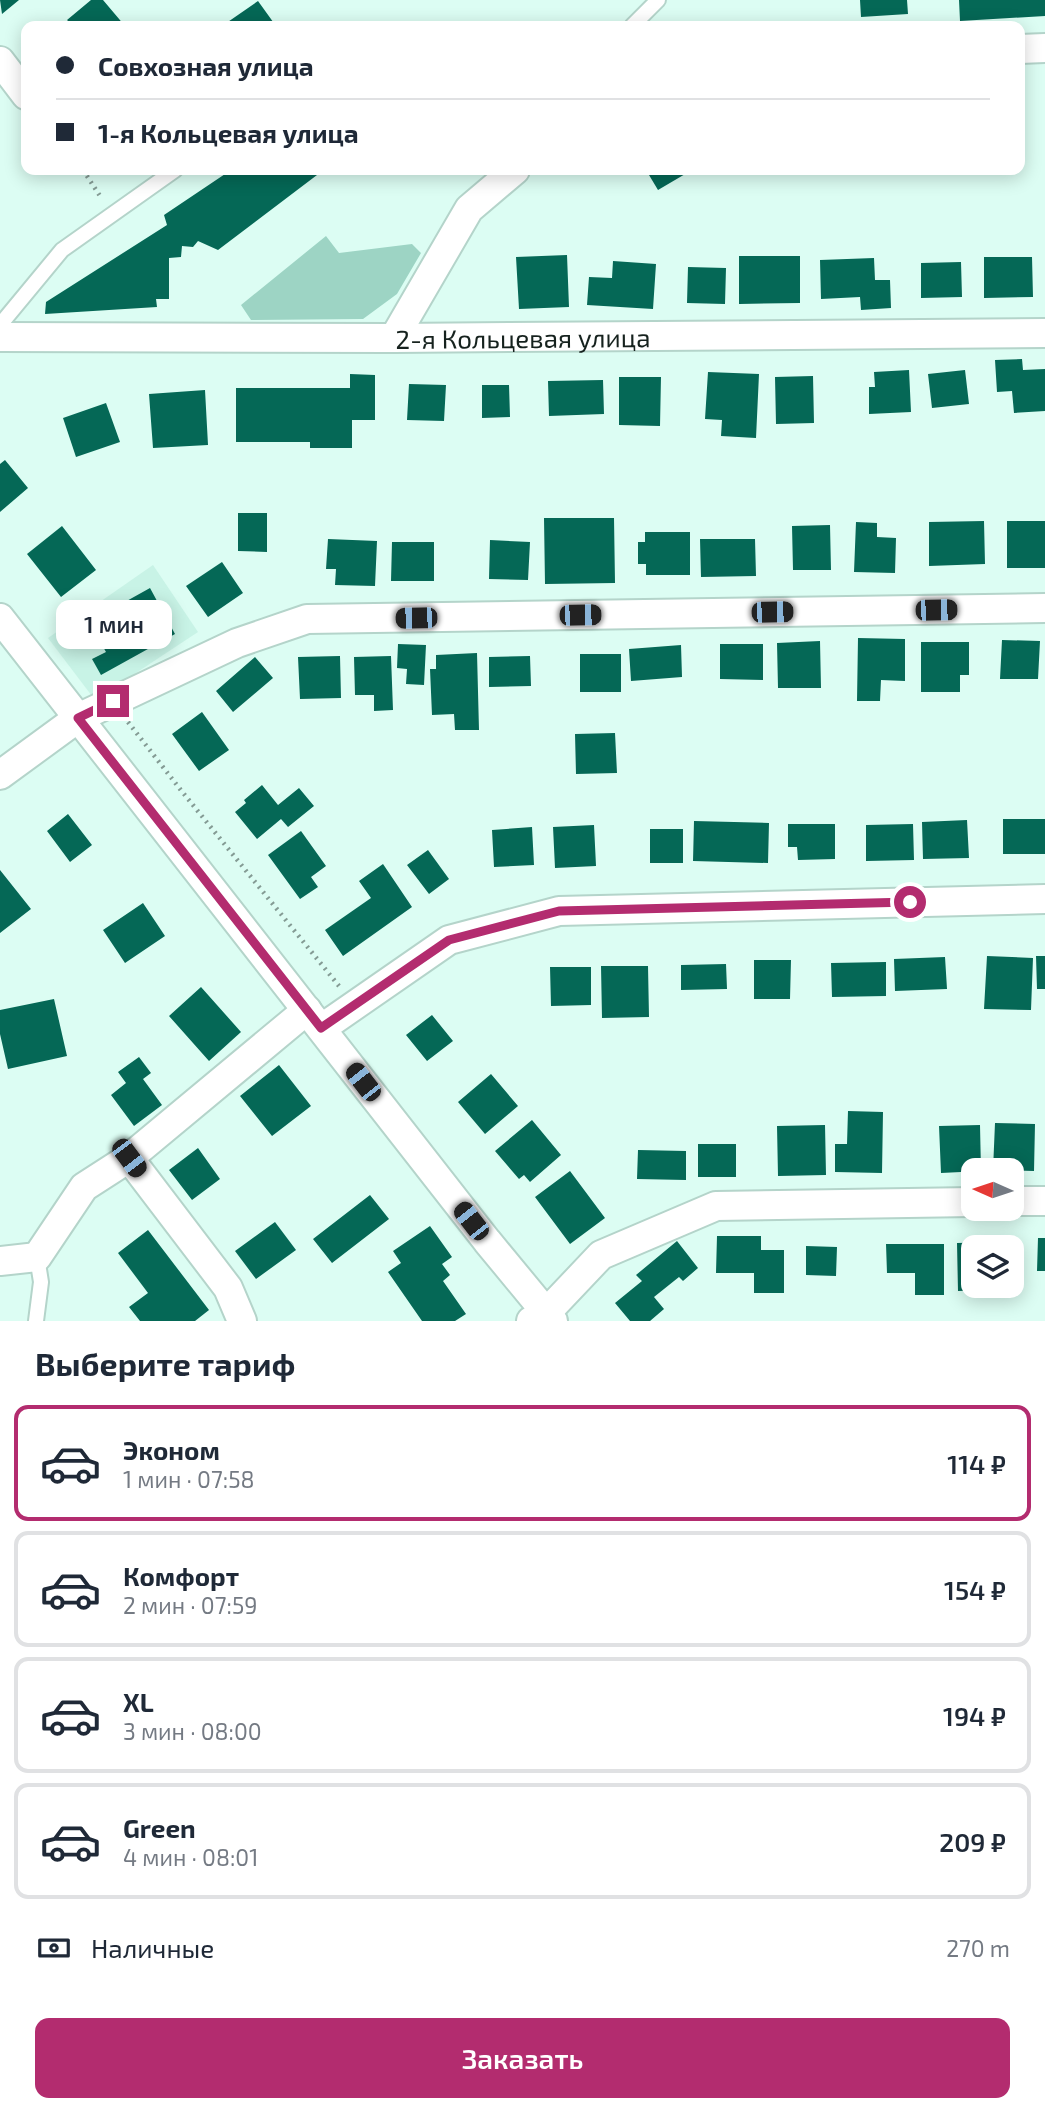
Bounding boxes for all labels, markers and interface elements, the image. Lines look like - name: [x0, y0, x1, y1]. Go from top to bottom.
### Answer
- text: Совхозная улица: [98, 50, 314, 81]
- text: 1-я Кольцевая улица: [98, 117, 359, 148]
- street label: 2-я Кольцевая улица: [395, 321, 651, 353]
- car: [915, 599, 958, 621]
- callout: 1 мин: [55, 600, 171, 648]
- car: [751, 601, 794, 623]
- car: [559, 604, 602, 626]
- car: [395, 607, 438, 629]
- text: 1 мин: [84, 610, 144, 638]
- route end: [97, 685, 129, 717]
- route start: [894, 886, 926, 918]
- car: [342, 1059, 385, 1105]
- car: [108, 1135, 151, 1181]
- north arrow: [961, 1158, 1024, 1222]
- map controls: [961, 1158, 1024, 1298]
- car: [450, 1198, 493, 1244]
- button: layers: [961, 1235, 1024, 1298]
- text: Выберите тариф: [35, 1344, 295, 1382]
- icon: car: [39, 1432, 102, 1495]
- text: Эконом: [123, 1434, 220, 1465]
- text: 114 ₽: [947, 1448, 1006, 1479]
- text: 1 мин · 07:58: [123, 1465, 254, 1493]
- icon: car: [39, 1558, 102, 1621]
- text: Комфорт: [123, 1560, 239, 1591]
- text: 154 ₽: [944, 1574, 1006, 1605]
- text: 2 мин · 07:59: [123, 1591, 257, 1619]
- icon: car: [39, 1684, 102, 1747]
- text: XL: [123, 1686, 154, 1717]
- text: 194 ₽: [943, 1700, 1006, 1731]
- text: 3 мин · 08:00: [123, 1717, 262, 1745]
- icon: car: [39, 1810, 102, 1873]
- text: Green: [123, 1812, 196, 1843]
- text: 209 ₽: [939, 1826, 1006, 1857]
- text: 4 мин · 08:01: [123, 1843, 258, 1871]
- icon: cash: [35, 1929, 73, 1967]
- text: Наличные: [91, 1932, 214, 1963]
- text: 270 m: [946, 1934, 1010, 1962]
- button: Заказать: [35, 2018, 1010, 2098]

